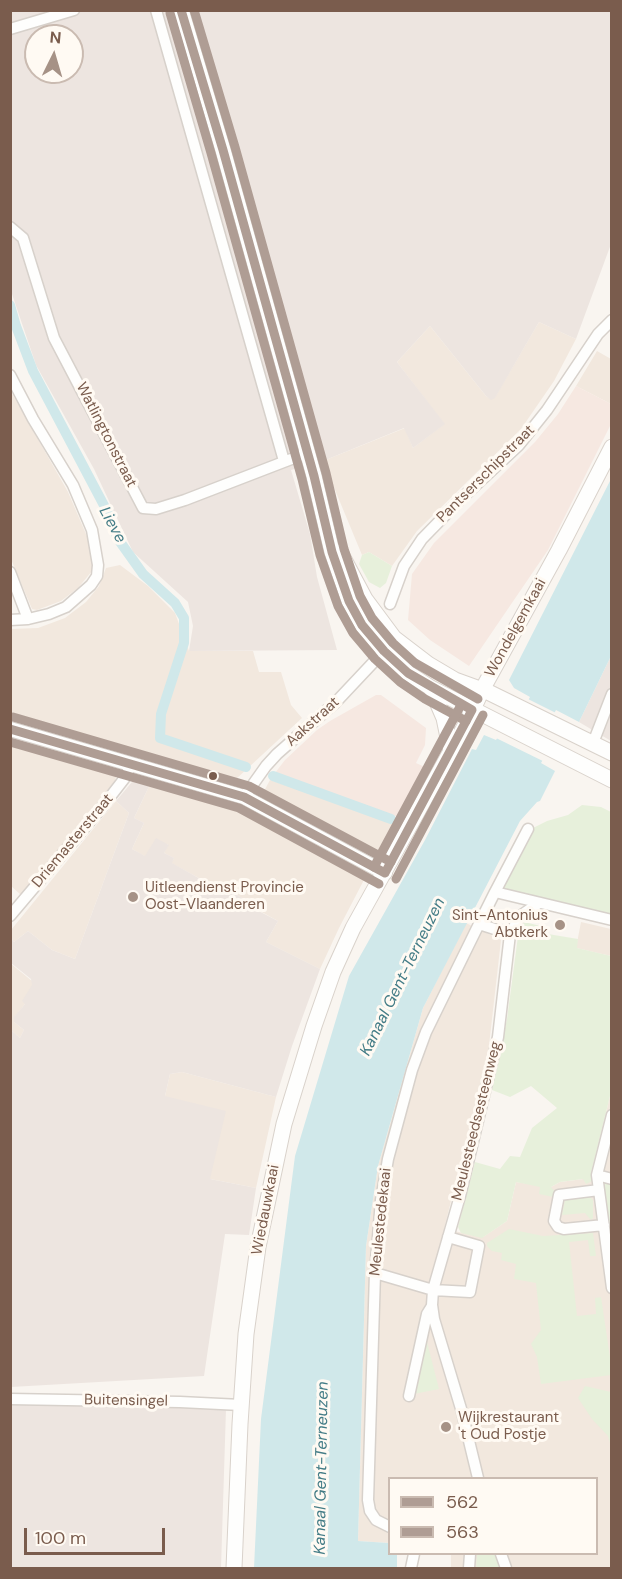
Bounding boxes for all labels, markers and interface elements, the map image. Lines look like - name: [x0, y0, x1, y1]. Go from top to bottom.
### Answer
- north arrow: [24, 24, 84, 84]
- text: N: [49, 27, 62, 49]
- street label: Watlingtonstraat: [72, 380, 140, 490]
- street label: Pantserschipstraat: [433, 421, 539, 527]
- water label: Lieve: [94, 503, 130, 547]
- street label: Wondelgemkaai: [481, 576, 551, 680]
- street label: Aakstraat: [283, 693, 343, 751]
- unlabelled marker: [207, 770, 219, 782]
- street label: Driemasterstraat: [28, 790, 118, 892]
- place label: Uitleendienst Provincie Oost-Vlaanderen: [145, 879, 304, 914]
- marker: Uitleendienst Provincie Oost-Vlaanderen: [126, 890, 140, 904]
- water label: Kanaal Gent-Terneuzen: [356, 895, 450, 1059]
- place label: Sint-Antonius Abtkerk: [452, 907, 548, 942]
- marker: Sint-Antonius Abtkerk: [553, 918, 567, 932]
- street label: Meulesteedsesteenweg: [448, 1040, 506, 1202]
- street label: Wiedauwkaai: [248, 1163, 284, 1257]
- street label: Meulestedekaai: [366, 1167, 396, 1277]
- water label: Kanaal Gent-Terneuzen: [311, 1381, 333, 1555]
- street label: Buitensingel: [84, 1391, 168, 1411]
- place label: Wijkrestaurant 't Oud Postje: [458, 1409, 559, 1444]
- marker: Wijkrestaurant 't Oud Postje: [439, 1420, 453, 1434]
- legend: [388, 1477, 598, 1555]
- text: 562: [446, 1490, 478, 1514]
- scale bar: [27, 1516, 168, 1554]
- text: 563: [446, 1520, 479, 1544]
- text: 100 m: [35, 1526, 86, 1550]

